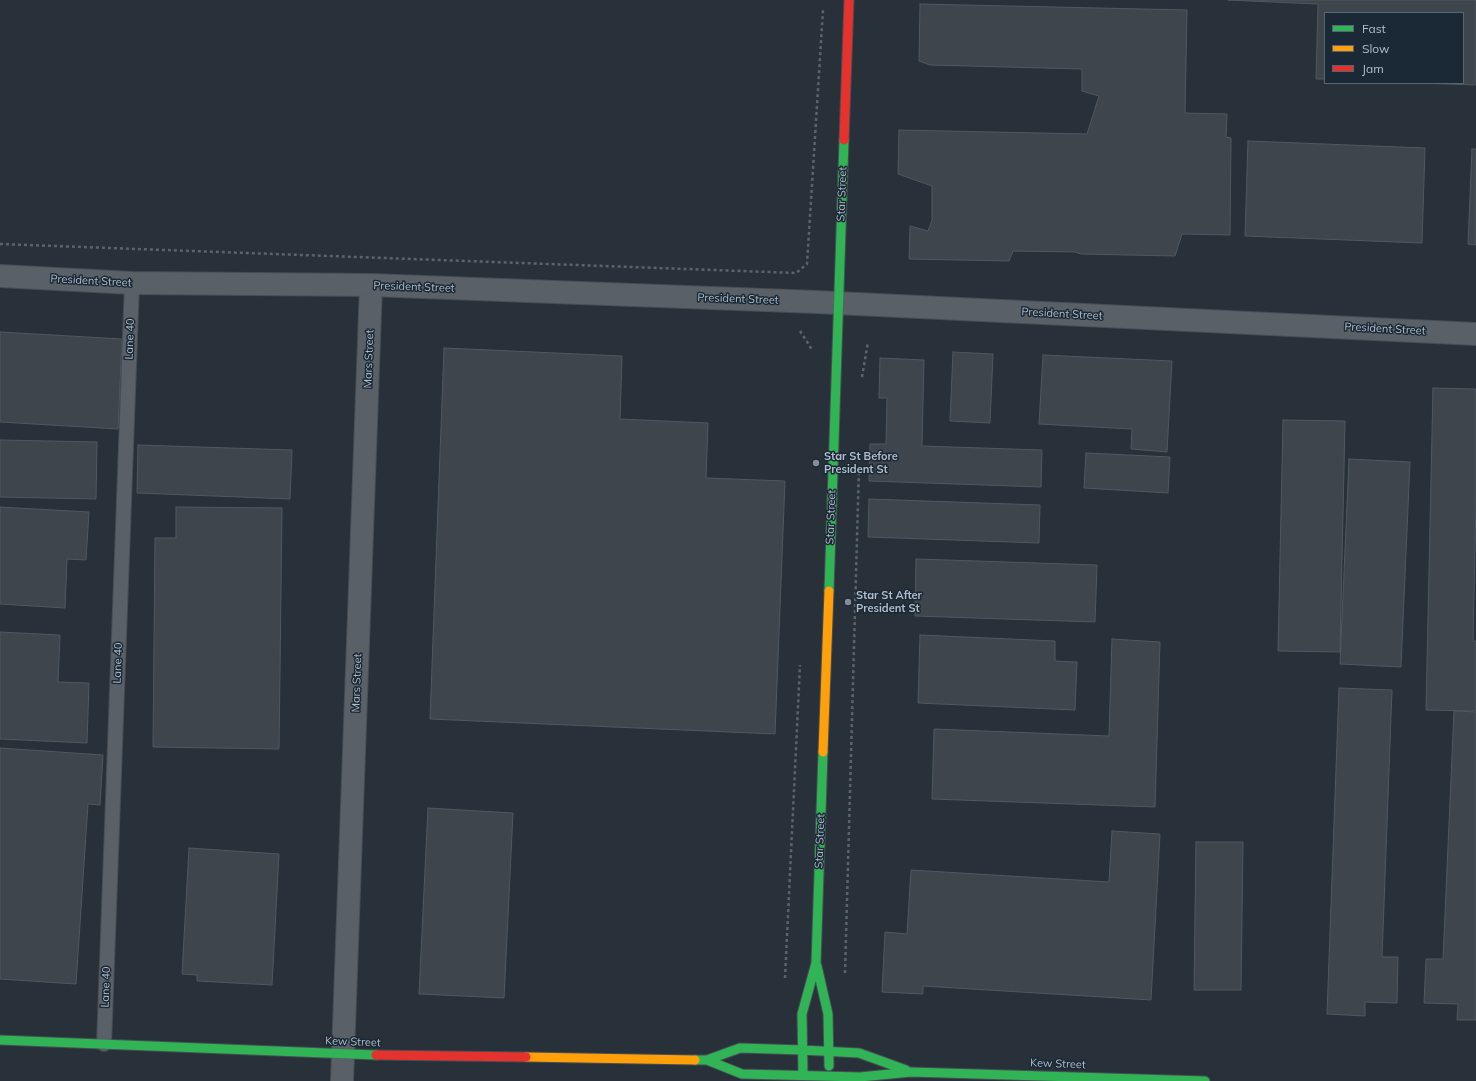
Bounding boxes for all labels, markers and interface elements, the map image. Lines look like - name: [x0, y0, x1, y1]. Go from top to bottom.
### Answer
- legend: [1324, 12, 1464, 84]
- text: Fast: [1362, 21, 1386, 36]
- text: Slow: [1362, 41, 1390, 56]
- text: Jam: [1362, 61, 1384, 76]
- street label: Star Street: [834, 167, 850, 221]
- street label: President Street: [50, 272, 132, 290]
- street label: President Street: [373, 279, 455, 295]
- street label: President Street: [697, 291, 779, 307]
- street label: President Street: [1021, 305, 1103, 323]
- street label: Lane 40: [123, 318, 137, 360]
- street label: President Street: [1344, 320, 1426, 338]
- street label: Mars Street: [361, 329, 377, 389]
- place label: Star St Before President St: [824, 450, 898, 476]
- marker: Star St Before President St: [811, 458, 821, 468]
- street label: Star Street: [823, 490, 839, 544]
- place label: Star St After President St: [856, 589, 922, 615]
- marker: Star St After President St: [843, 597, 853, 607]
- street label: Lane 40: [111, 642, 125, 684]
- street label: Mars Street: [349, 653, 365, 713]
- street label: Star Street: [812, 814, 828, 868]
- street label: Lane 40: [99, 966, 113, 1008]
- street label: Kew Street: [325, 1034, 381, 1050]
- street label: Kew Street: [1030, 1056, 1086, 1072]

